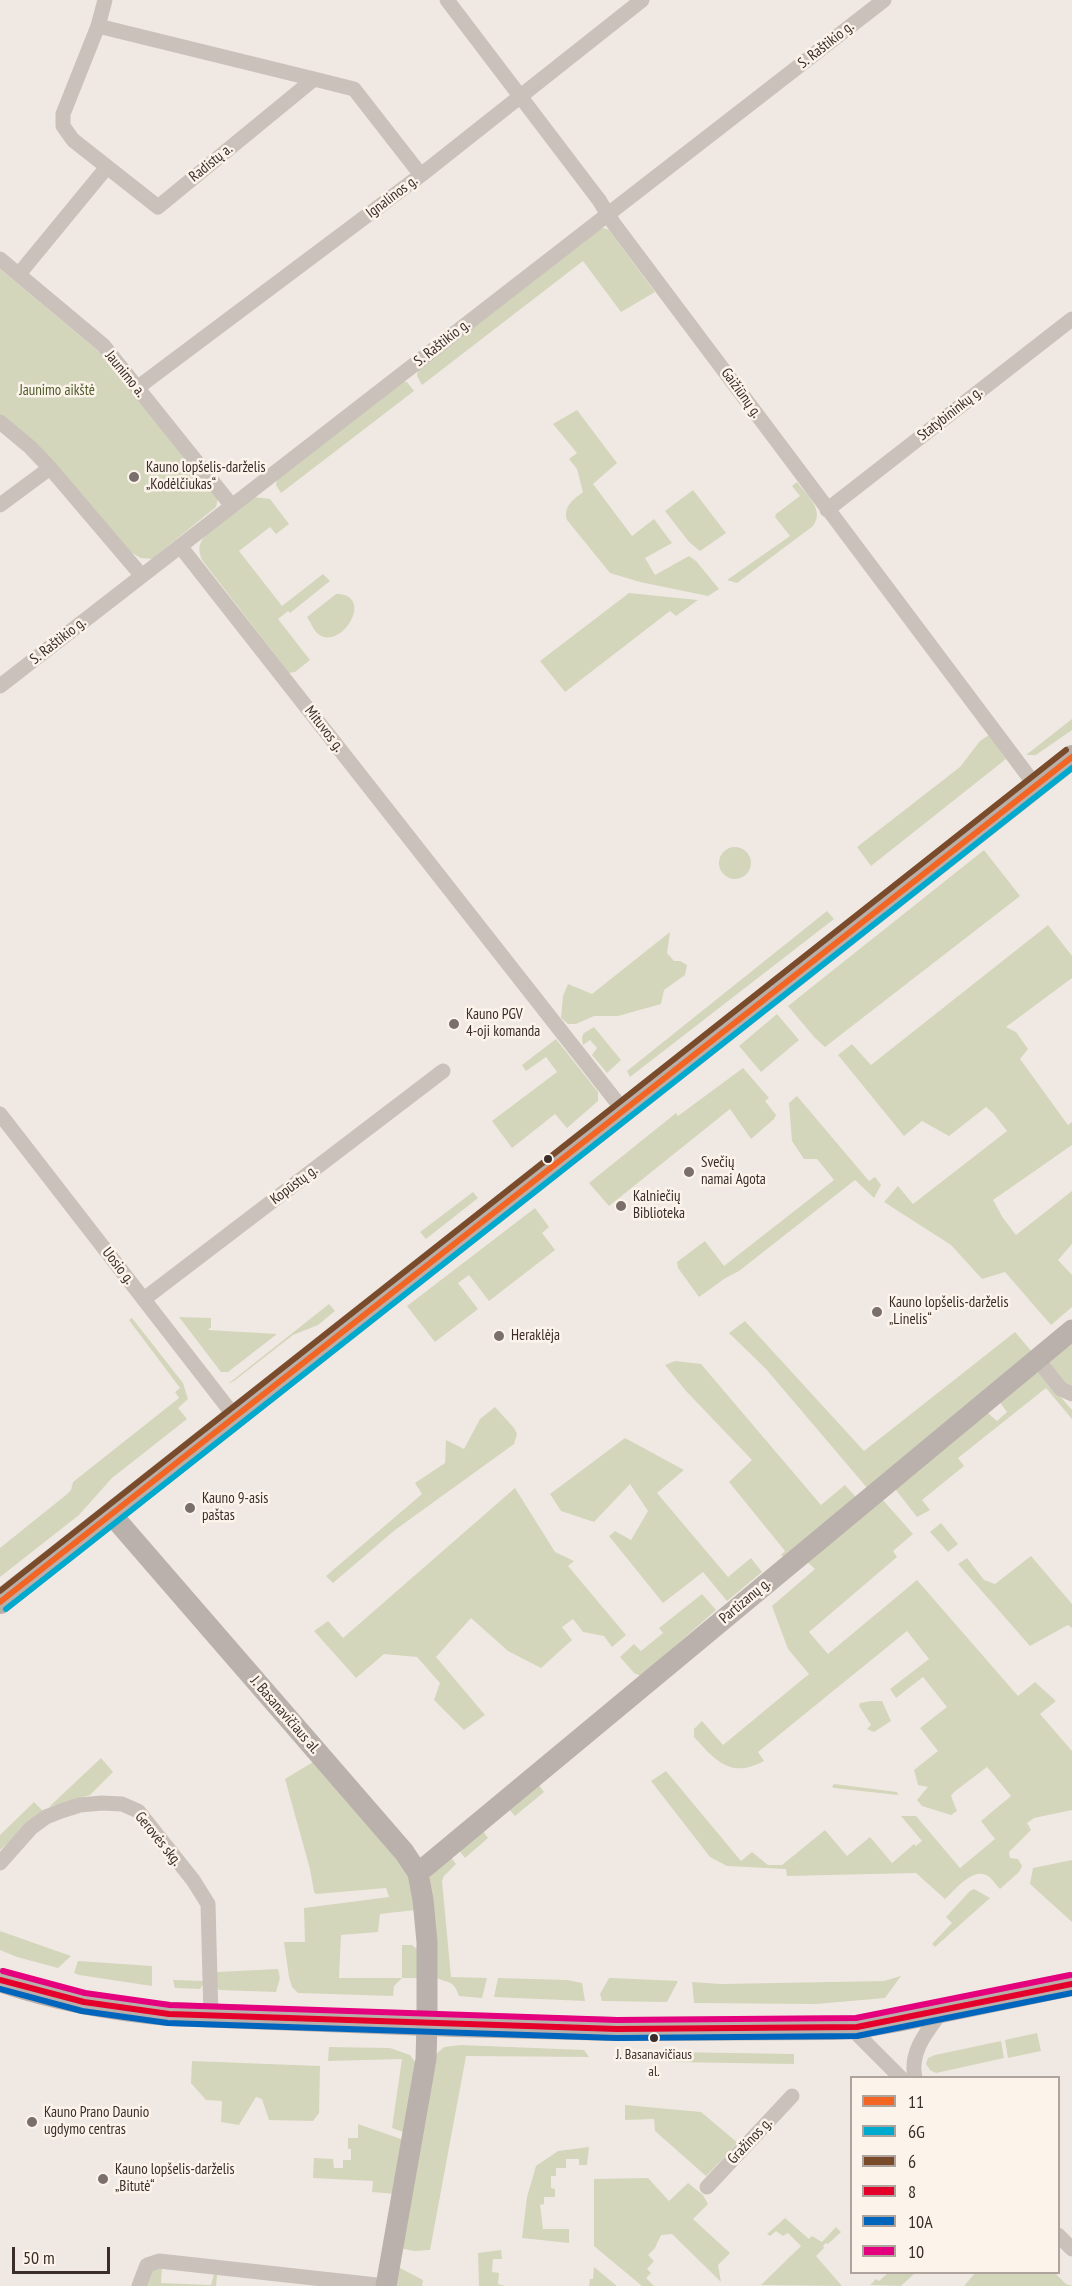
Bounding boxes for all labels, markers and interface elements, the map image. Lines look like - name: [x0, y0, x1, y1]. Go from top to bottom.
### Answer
- street label: S. Raštikio g.: [795, 18, 857, 72]
- street label: Radistų a.: [186, 140, 236, 186]
- street label: Ignalinos g.: [363, 172, 421, 222]
- street label: S. Raštikio g.: [411, 316, 473, 370]
- street label: Jaunimo a.: [101, 347, 149, 401]
- street label: Gaižiūnų g.: [717, 365, 765, 421]
- park label: Jaunimo aikštė: [19, 382, 95, 400]
- street label: Statybininkų g.: [914, 383, 986, 445]
- place label: Kauno lopšelis-darželis „Kodėlčiukas“: [146, 459, 266, 494]
- marker: Kauno lopšelis-darželis „Kodėlčiukas“: [127, 470, 141, 484]
- street label: S. Raštikio g.: [27, 614, 89, 668]
- street label: Mituvos g.: [301, 703, 347, 755]
- place label: Kauno PGV 4-oji komanda: [466, 1006, 540, 1041]
- marker: Kauno PGV 4-oji komanda: [447, 1017, 461, 1031]
- unlabelled marker: [542, 1153, 554, 1165]
- place label: Svečių namai Agota: [701, 1154, 766, 1189]
- street label: Kopūstų g.: [267, 1161, 321, 1209]
- marker: Svečių namai Agota: [682, 1165, 696, 1179]
- place label: Kalniečių Biblioteka: [633, 1188, 685, 1223]
- marker: Kalniečių Biblioteka: [614, 1199, 628, 1213]
- street label: Uosio g.: [98, 1244, 138, 1288]
- place label: Kauno lopšelis-darželis „Linelis“: [889, 1294, 1009, 1329]
- marker: Kauno lopšelis-darželis „Linelis“: [870, 1305, 884, 1319]
- place label: Heraklėja: [511, 1327, 560, 1345]
- marker: Heraklėja: [492, 1329, 506, 1343]
- place label: Kauno 9-asis paštas: [202, 1490, 268, 1525]
- marker: Kauno 9-asis paštas: [183, 1501, 197, 1515]
- street label: Partizanų g.: [716, 1574, 774, 1628]
- street label: J. Basanavičiaus al.: [246, 1673, 324, 1757]
- street label: Gerovės skg.: [131, 1808, 185, 1870]
- marker: J. Basanavičiaus al.: [648, 2032, 660, 2044]
- place label: J. Basanavičiaus al.: [616, 2047, 692, 2080]
- legend: [850, 2076, 1060, 2274]
- text: 11: [908, 2090, 924, 2113]
- place label: Kauno Prano Daunio ugdymo centras: [44, 2104, 149, 2139]
- street label: Gražinos g.: [724, 2114, 776, 2168]
- marker: Kauno Prano Daunio ugdymo centras: [25, 2115, 39, 2129]
- text: 6G: [908, 2120, 925, 2143]
- text: 6: [908, 2150, 916, 2173]
- place label: Kauno lopšelis-darželis „Bitutė“: [115, 2161, 235, 2196]
- marker: Kauno lopšelis-darželis „Bitutė“: [96, 2172, 110, 2186]
- text: 8: [908, 2180, 916, 2203]
- text: 10A: [908, 2210, 933, 2233]
- scale bar: [15, 2235, 112, 2273]
- text: 10: [908, 2240, 924, 2263]
- text: 50 m: [23, 2246, 55, 2269]

